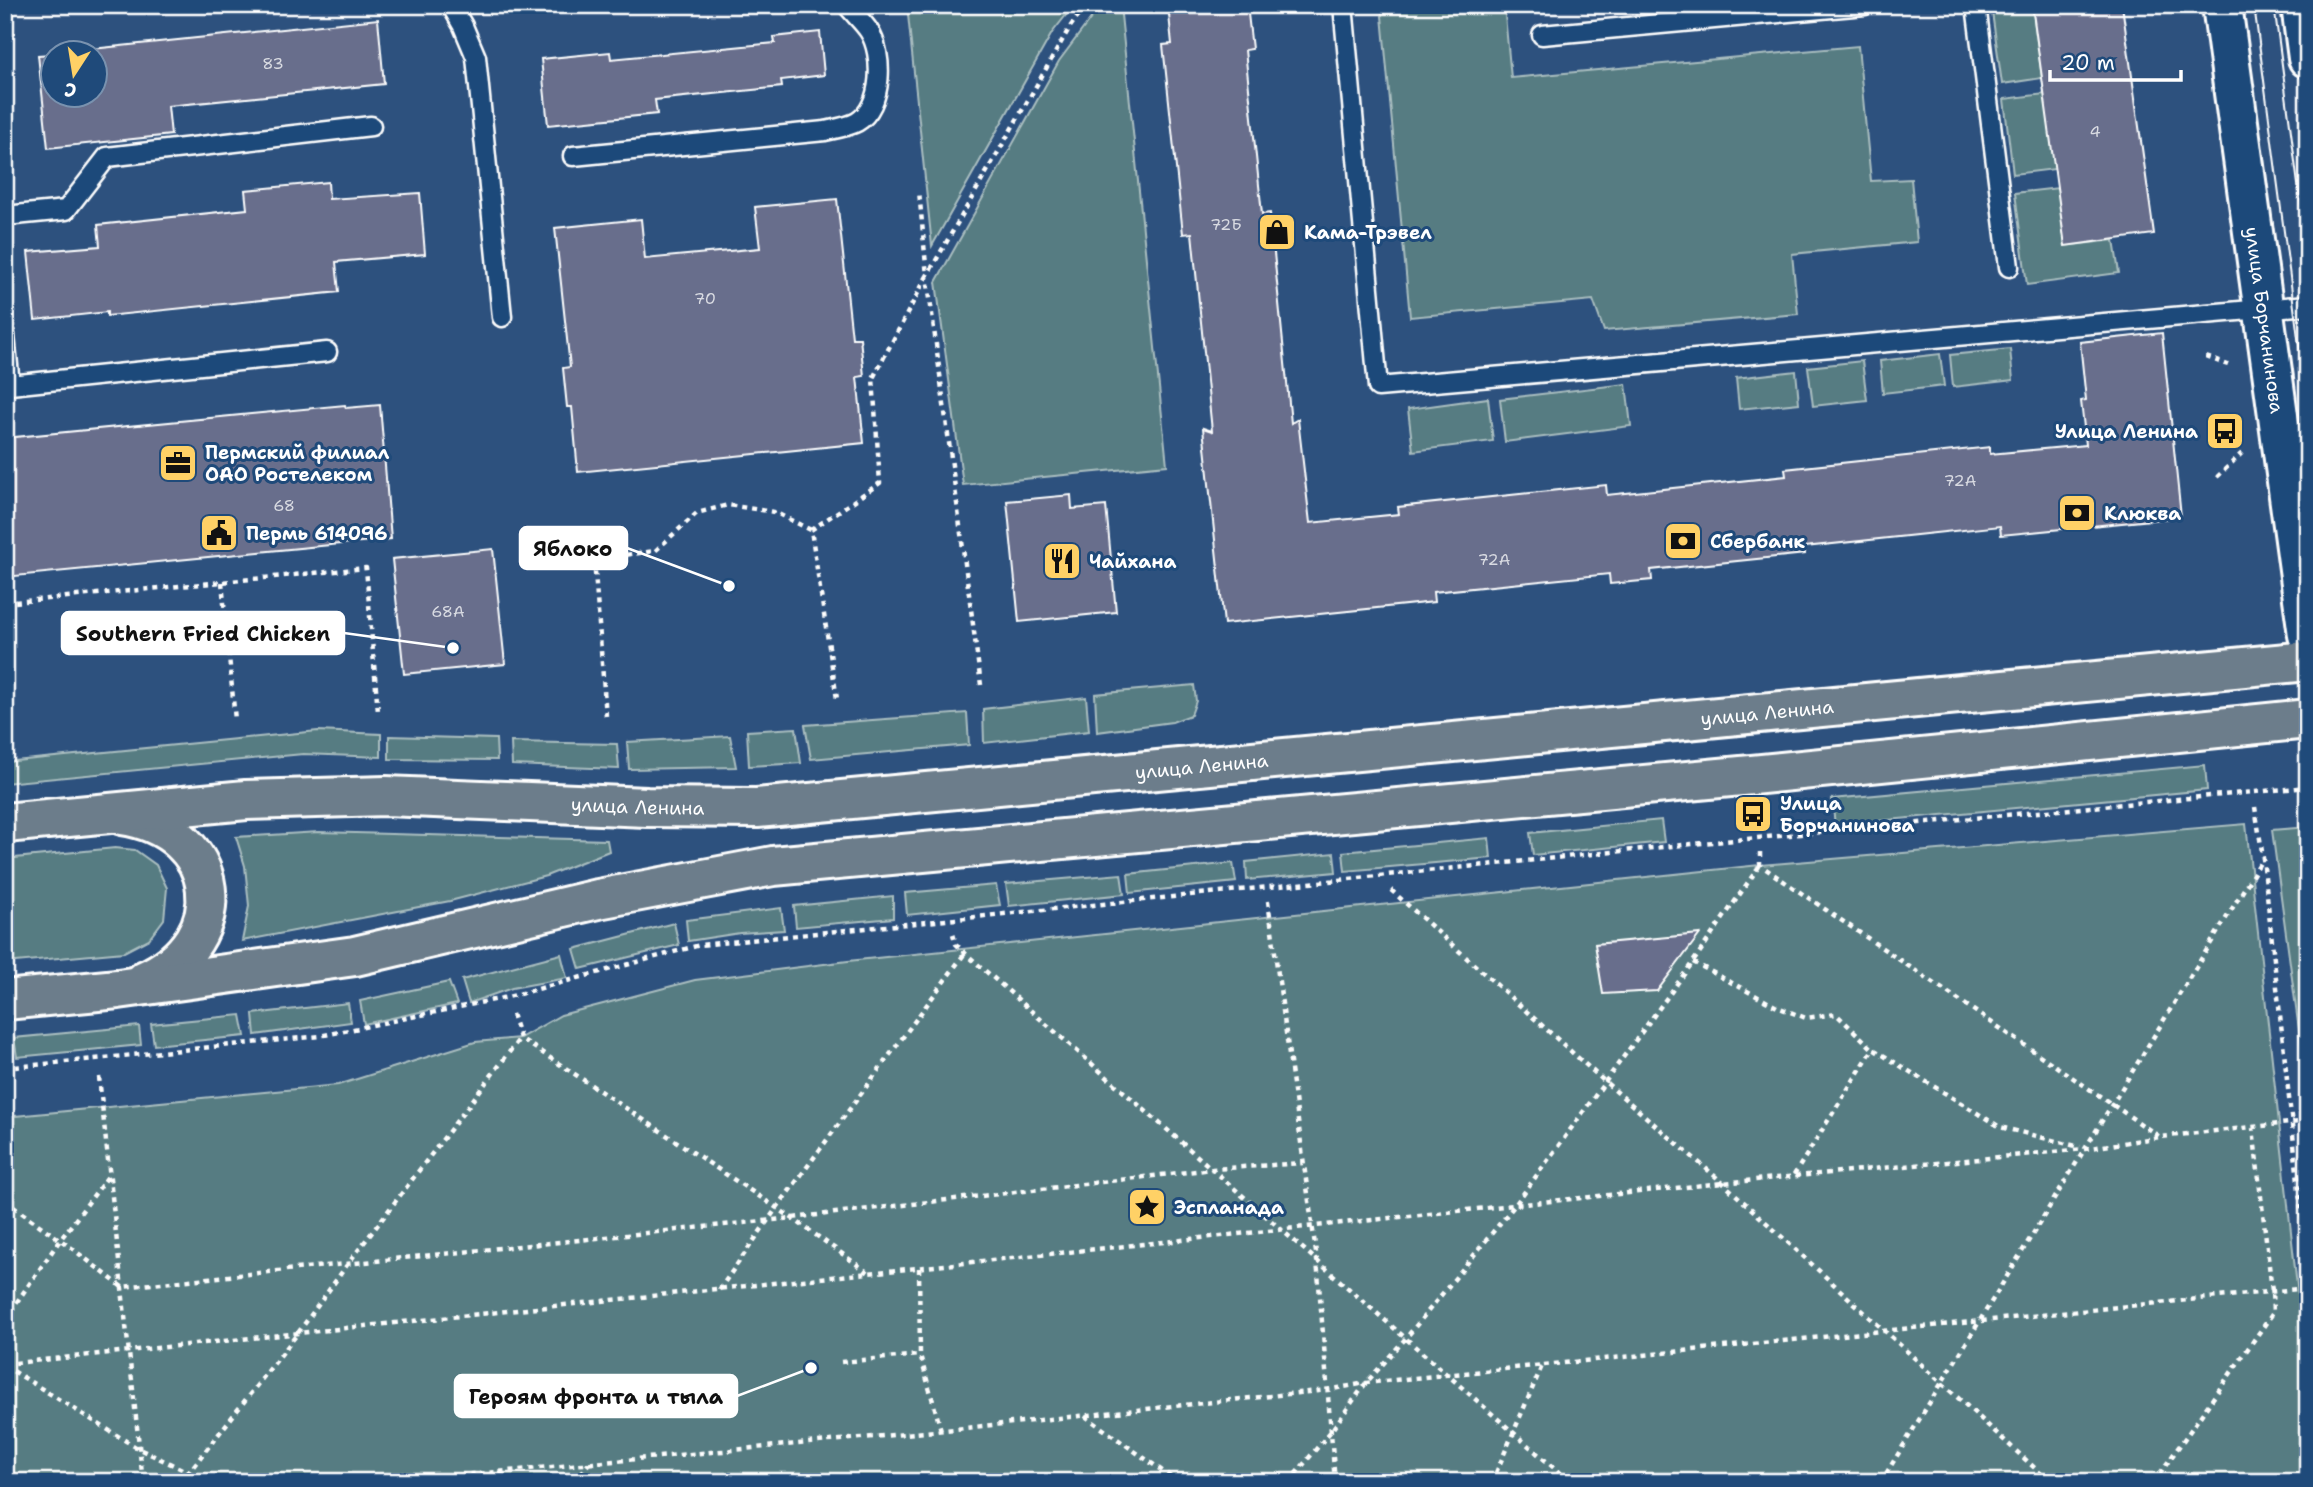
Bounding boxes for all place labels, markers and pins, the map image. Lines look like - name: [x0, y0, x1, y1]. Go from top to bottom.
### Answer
- shop icon: Кама-Трэвел: [1256, 211, 1298, 253]
- place label: Кама-Трэвел: [1304, 220, 1432, 245]
- bus stop icon: Улица Ленина: [2204, 410, 2246, 452]
- place label: Улица Ленина: [2055, 419, 2198, 444]
- place label: Пермский филиал ОАО Ростелеком: [205, 440, 390, 487]
- office icon: Пермский филиал ОАО Ростелеком: [157, 442, 199, 484]
- bank icon: Клюква: [2056, 492, 2098, 534]
- place label: Клюква: [2104, 501, 2181, 526]
- public building icon: Пермь 614096: [198, 512, 240, 554]
- bank icon: Сбербанк: [1662, 520, 1704, 562]
- place label: Пермь 614096: [246, 521, 387, 546]
- callout: Яблоко: [520, 527, 627, 569]
- place label: Сбербанк: [1710, 529, 1805, 554]
- restaurant icon: Чайханa: [1041, 540, 1083, 582]
- place label: Чайханa: [1089, 549, 1177, 574]
- callout: Southern Fried Chicken: [62, 612, 344, 654]
- place label: Улица Борчанинова: [1780, 791, 1915, 838]
- bus stop icon: Улица Борчанинова: [1732, 793, 1774, 835]
- place icon: Эспланада: [1126, 1186, 1168, 1228]
- place label: Эспланада: [1174, 1195, 1284, 1220]
- callout: Героям фронта и тыла: [455, 1375, 737, 1417]

